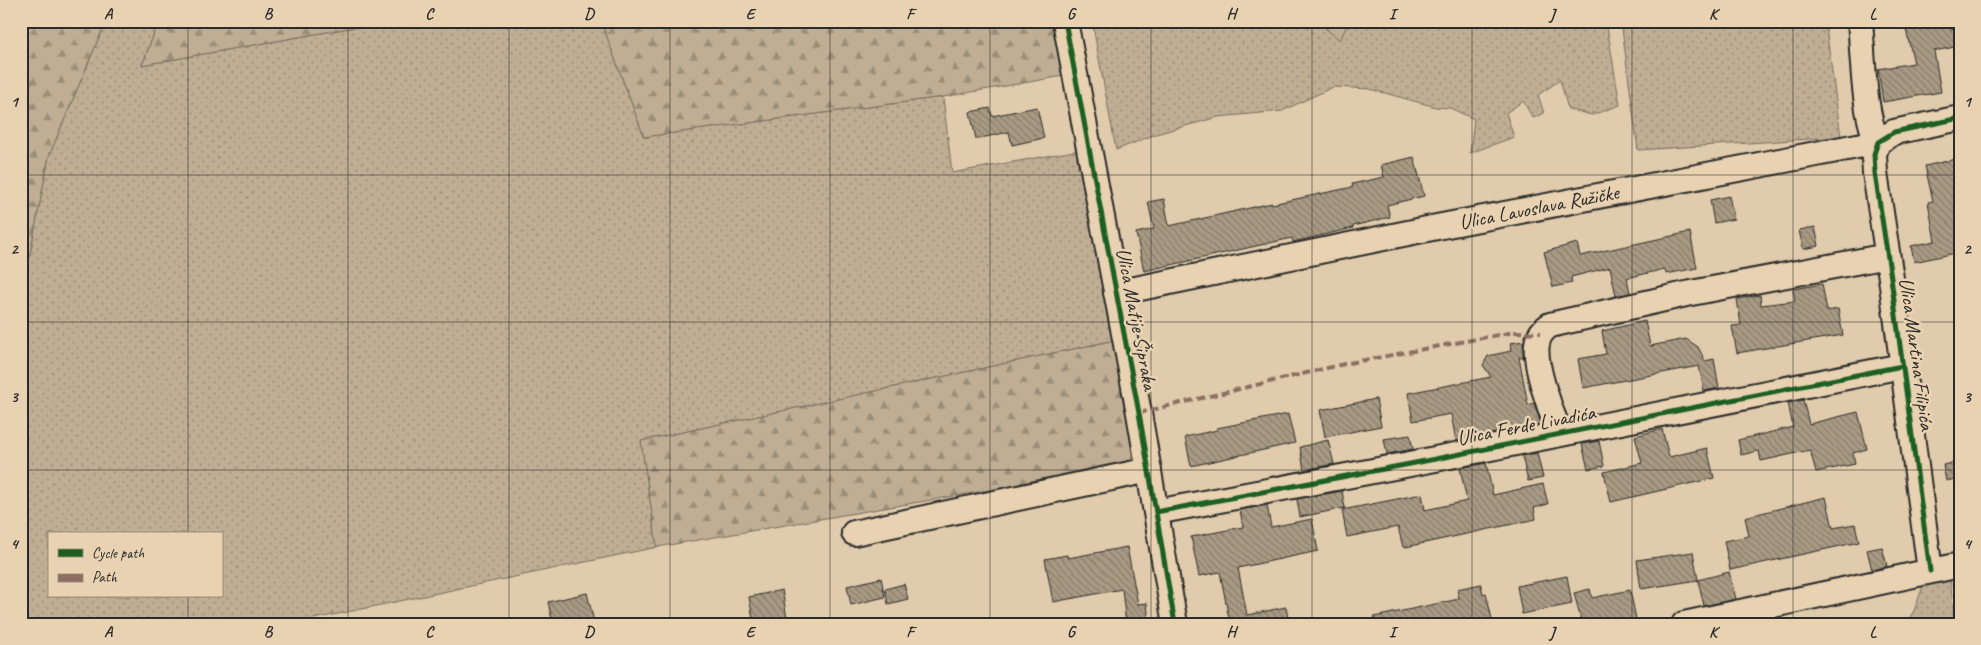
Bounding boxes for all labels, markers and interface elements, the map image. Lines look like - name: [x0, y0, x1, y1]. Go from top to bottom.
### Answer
- text: A: [104, 4, 114, 24]
- text: B: [264, 4, 274, 24]
- text: C: [425, 4, 435, 24]
- text: D: [584, 4, 595, 24]
- text: E: [746, 4, 757, 24]
- text: F: [906, 4, 917, 24]
- text: G: [1067, 4, 1077, 24]
- text: H: [1226, 4, 1238, 24]
- text: I: [1389, 4, 1399, 24]
- text: J: [1548, 4, 1557, 24]
- text: K: [1709, 4, 1721, 24]
- text: L: [1870, 4, 1878, 24]
- text: 1: [10, 92, 19, 112]
- text: 1: [1963, 92, 1972, 112]
- street label: Ulica Lavoslava Ružičke: [1457, 178, 1623, 235]
- text: 2: [10, 239, 19, 259]
- text: 2: [1963, 239, 1972, 259]
- street label: Ulica Matije Šipraka: [1110, 246, 1164, 395]
- street label: Ulica Martina Filipića: [1893, 276, 1941, 434]
- text: 3: [10, 387, 19, 407]
- text: 3: [1963, 387, 1972, 407]
- street label: Ulica Ferde Livadića: [1455, 398, 1599, 451]
- legend: [48, 532, 222, 598]
- text: 4: [10, 534, 19, 554]
- text: 4: [1963, 534, 1972, 554]
- text: Cycle path: [92, 544, 144, 563]
- text: Path: [92, 568, 118, 587]
- text: A: [104, 622, 114, 642]
- text: B: [264, 622, 274, 642]
- text: C: [425, 622, 435, 642]
- text: D: [584, 622, 595, 642]
- text: E: [746, 622, 757, 642]
- text: F: [906, 622, 917, 642]
- text: G: [1067, 622, 1077, 642]
- text: H: [1226, 622, 1238, 642]
- text: I: [1389, 622, 1399, 642]
- text: J: [1548, 622, 1557, 642]
- text: K: [1709, 622, 1721, 642]
- text: L: [1870, 622, 1878, 642]

